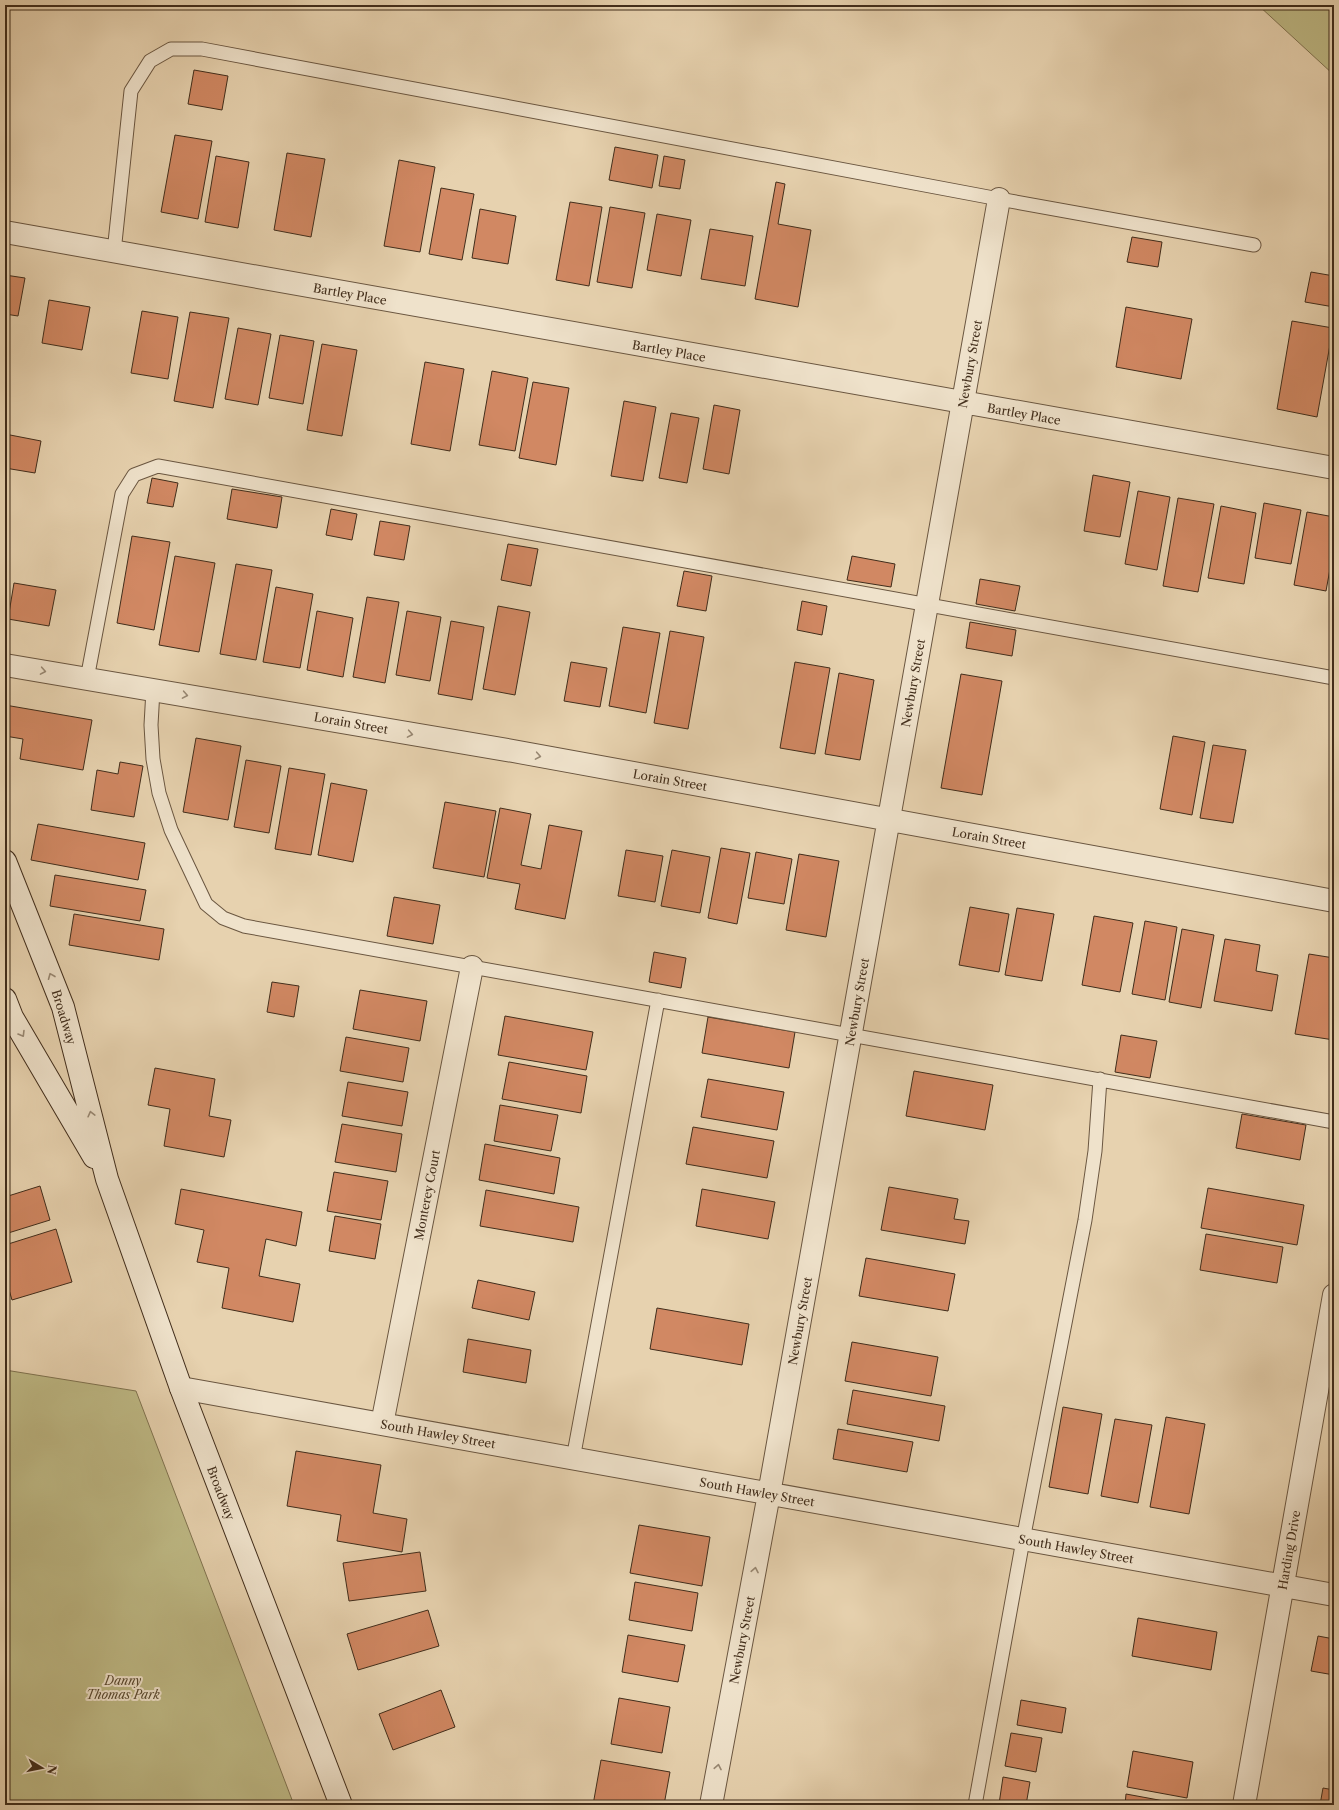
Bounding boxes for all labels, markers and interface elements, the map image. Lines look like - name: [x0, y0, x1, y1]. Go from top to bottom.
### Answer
- street label: Bartley Place: [312, 280, 388, 308]
- street label: Newbury Street: [955, 318, 985, 409]
- street label: Bartley Place: [631, 337, 707, 365]
- street label: Bartley Place: [986, 400, 1062, 428]
- street label: Newbury Street: [898, 637, 928, 728]
- one-way arrow: [40, 667, 47, 675]
- one-way arrow: [182, 690, 189, 699]
- street label: Lorain Street: [313, 709, 390, 737]
- one-way arrow: [407, 729, 413, 737]
- one-way arrow: [535, 751, 541, 759]
- street label: Lorain Street: [632, 766, 709, 794]
- street label: Lorain Street: [951, 824, 1028, 852]
- street label: Newbury Street: [842, 956, 872, 1047]
- one-way arrow: [48, 973, 56, 981]
- street label: Broadway: [49, 988, 80, 1046]
- one-way arrow: [18, 1030, 25, 1037]
- one-way arrow: [87, 1111, 96, 1118]
- street label: Monterey Court: [411, 1148, 443, 1242]
- street label: Newbury Street: [785, 1275, 815, 1366]
- street label: South Hawley Street: [379, 1416, 497, 1452]
- street label: Broadway: [204, 1464, 238, 1522]
- street label: South Hawley Street: [698, 1474, 816, 1510]
- street label: Harding Drive: [1275, 1509, 1303, 1591]
- street label: South Hawley Street: [1017, 1531, 1135, 1567]
- one-way arrow: [750, 1567, 759, 1573]
- street label: Newbury Street: [726, 1594, 758, 1685]
- park label: Danny Thomas Park: [86, 1673, 160, 1702]
- north arrow: [22, 1748, 62, 1788]
- text: N: [44, 1764, 60, 1776]
- one-way arrow: [714, 1764, 722, 1770]

